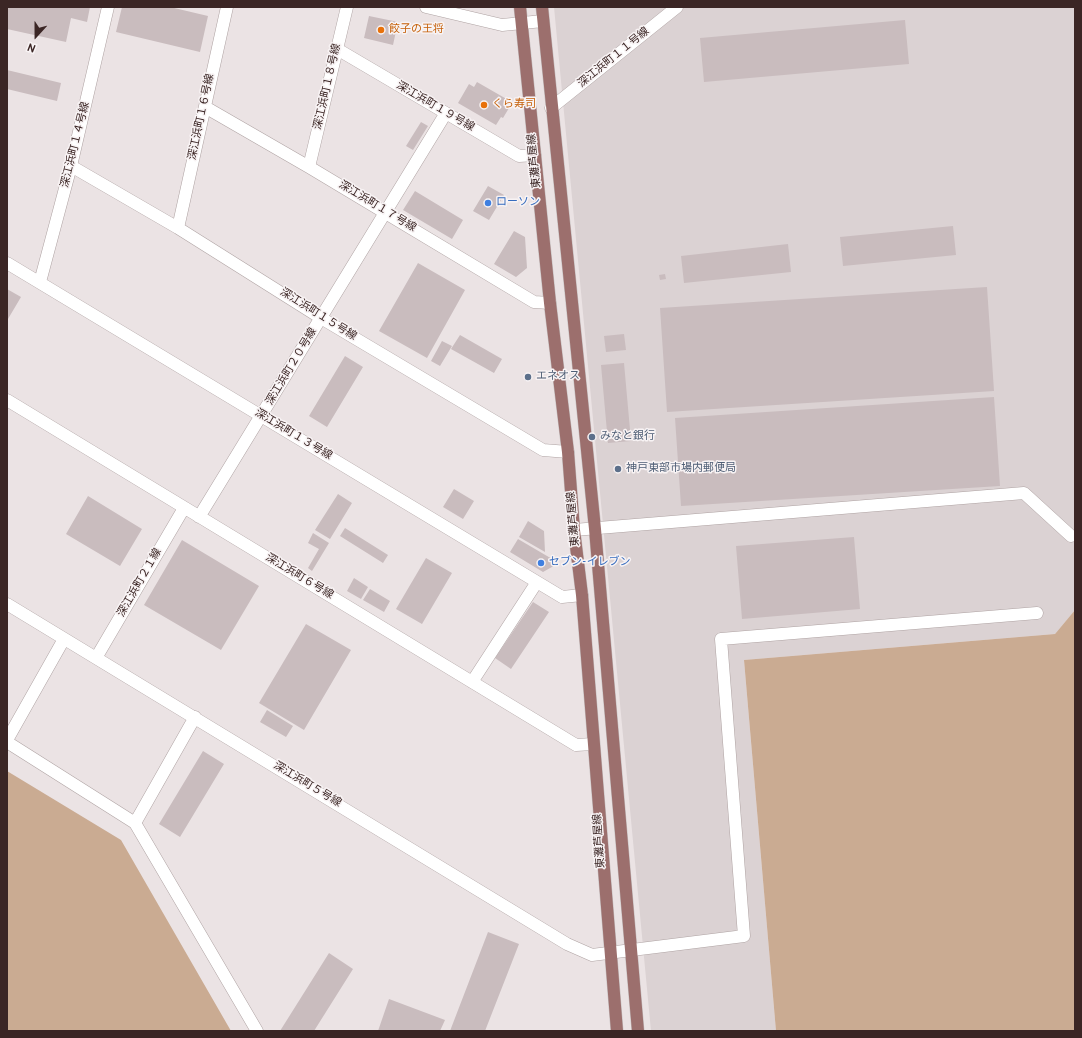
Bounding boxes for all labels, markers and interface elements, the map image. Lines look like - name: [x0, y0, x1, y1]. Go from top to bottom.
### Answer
- north arrow: [16, 16, 56, 56]
- place label: 餃子の王将: [389, 23, 444, 37]
- marker: 餃子の王将: [376, 25, 386, 35]
- street label: 深江浜町１１号線: [576, 25, 652, 91]
- text: N: [26, 39, 38, 55]
- street label: 深江浜町１８号線: [312, 43, 344, 131]
- street label: 深江浜町１６号線: [186, 73, 218, 161]
- street label: 深江浜町１９号線: [394, 79, 476, 135]
- place label: くら寿司: [492, 98, 536, 112]
- marker: くら寿司: [479, 100, 489, 110]
- street label: 深江浜町１４号線: [59, 101, 93, 189]
- street label: 東灘芦屋線: [526, 133, 544, 189]
- street label: 深江浜町１７号線: [336, 179, 418, 235]
- place label: ローソン: [496, 196, 540, 210]
- marker: ローソン: [483, 198, 493, 208]
- street label: 深江浜町１５号線: [277, 286, 359, 344]
- street label: 深江浜町２０号線: [264, 326, 320, 408]
- place label: エネオス: [536, 370, 580, 384]
- marker: エネオス: [523, 372, 533, 382]
- street label: 深江浜町１３号線: [252, 407, 334, 463]
- place label: みなと銀行: [600, 430, 655, 444]
- marker: みなと銀行: [587, 432, 597, 442]
- place label: 神戸東部市場内郵便局: [626, 462, 736, 476]
- marker: 神戸東部市場内郵便局: [613, 464, 623, 474]
- street label: 東灘芦屋線: [565, 491, 583, 547]
- street label: 深江浜町２１線: [115, 546, 165, 620]
- street label: 深江浜町６号線: [263, 552, 335, 602]
- place label: セブン-イレブン: [549, 556, 630, 570]
- marker: セブン-イレブン: [536, 558, 546, 568]
- street label: 深江浜町５号線: [271, 760, 343, 810]
- street label: 東灘芦屋線: [591, 813, 609, 869]

